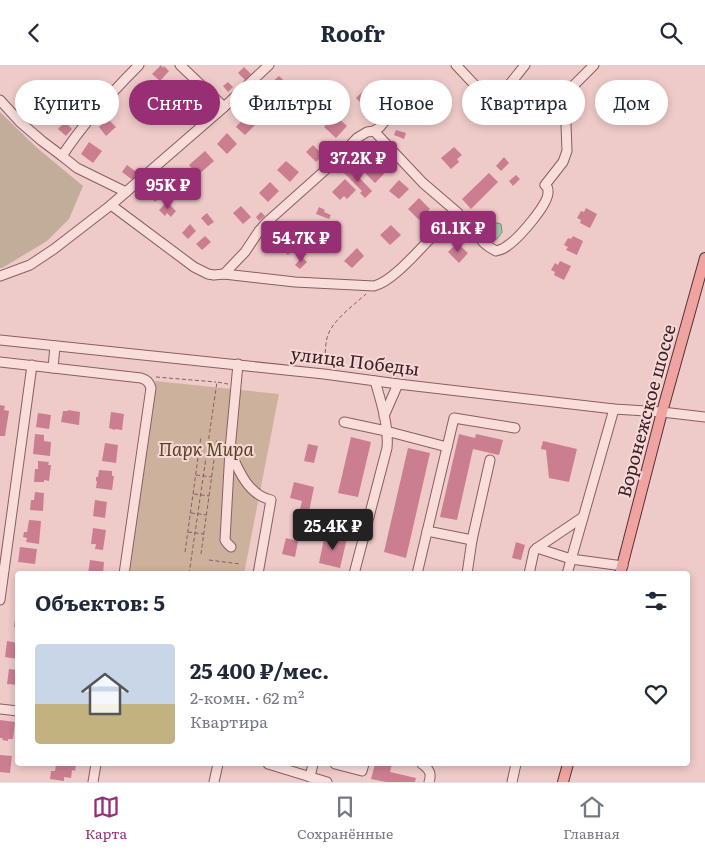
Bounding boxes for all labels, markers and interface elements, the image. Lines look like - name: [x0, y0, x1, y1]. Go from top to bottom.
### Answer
- text: Roofr: [320, 16, 385, 49]
- icon: back: [20, 19, 48, 47]
- icon: search: [657, 19, 685, 47]
- chip: Купить: [15, 80, 119, 125]
- chip: Снять: [129, 80, 220, 125]
- chip: Фильтры: [230, 80, 350, 125]
- chip: Новое: [360, 80, 452, 125]
- chip: Квартира: [462, 80, 585, 125]
- chip: Дом: [595, 80, 668, 125]
- pin: 37.2K ₽: [312, 141, 404, 183]
- text: 37.2K ₽: [330, 145, 386, 169]
- pin: 95K ₽: [133, 167, 203, 210]
- text: 95K ₽: [146, 172, 190, 196]
- pin: 61.1K ₽: [412, 211, 504, 253]
- text: 61.1K ₽: [431, 215, 485, 239]
- pin: 54.7K ₽: [255, 221, 347, 263]
- text: 54.7K ₽: [272, 225, 330, 249]
- street label: Воронежское шоссе: [609, 321, 682, 500]
- street label: улица Победы: [289, 339, 421, 382]
- park label: Парк Мира: [158, 435, 254, 462]
- pin: 25.4K ₽: [287, 509, 379, 551]
- text: 25.4K ₽: [304, 513, 362, 537]
- text: Объектов: 5: [35, 586, 165, 617]
- icon: filters: [642, 587, 670, 615]
- text: 25 400 ₽/мес.: [190, 654, 329, 685]
- icon: home: [75, 664, 135, 724]
- icon: heart: [642, 680, 670, 708]
- text: 2-комн. · 62 m²: [190, 685, 304, 709]
- text: Квартира: [190, 709, 268, 733]
- tab: Карта: [85, 793, 127, 843]
- tab: Сохранённые: [297, 793, 393, 843]
- tab: Главная: [563, 793, 620, 843]

